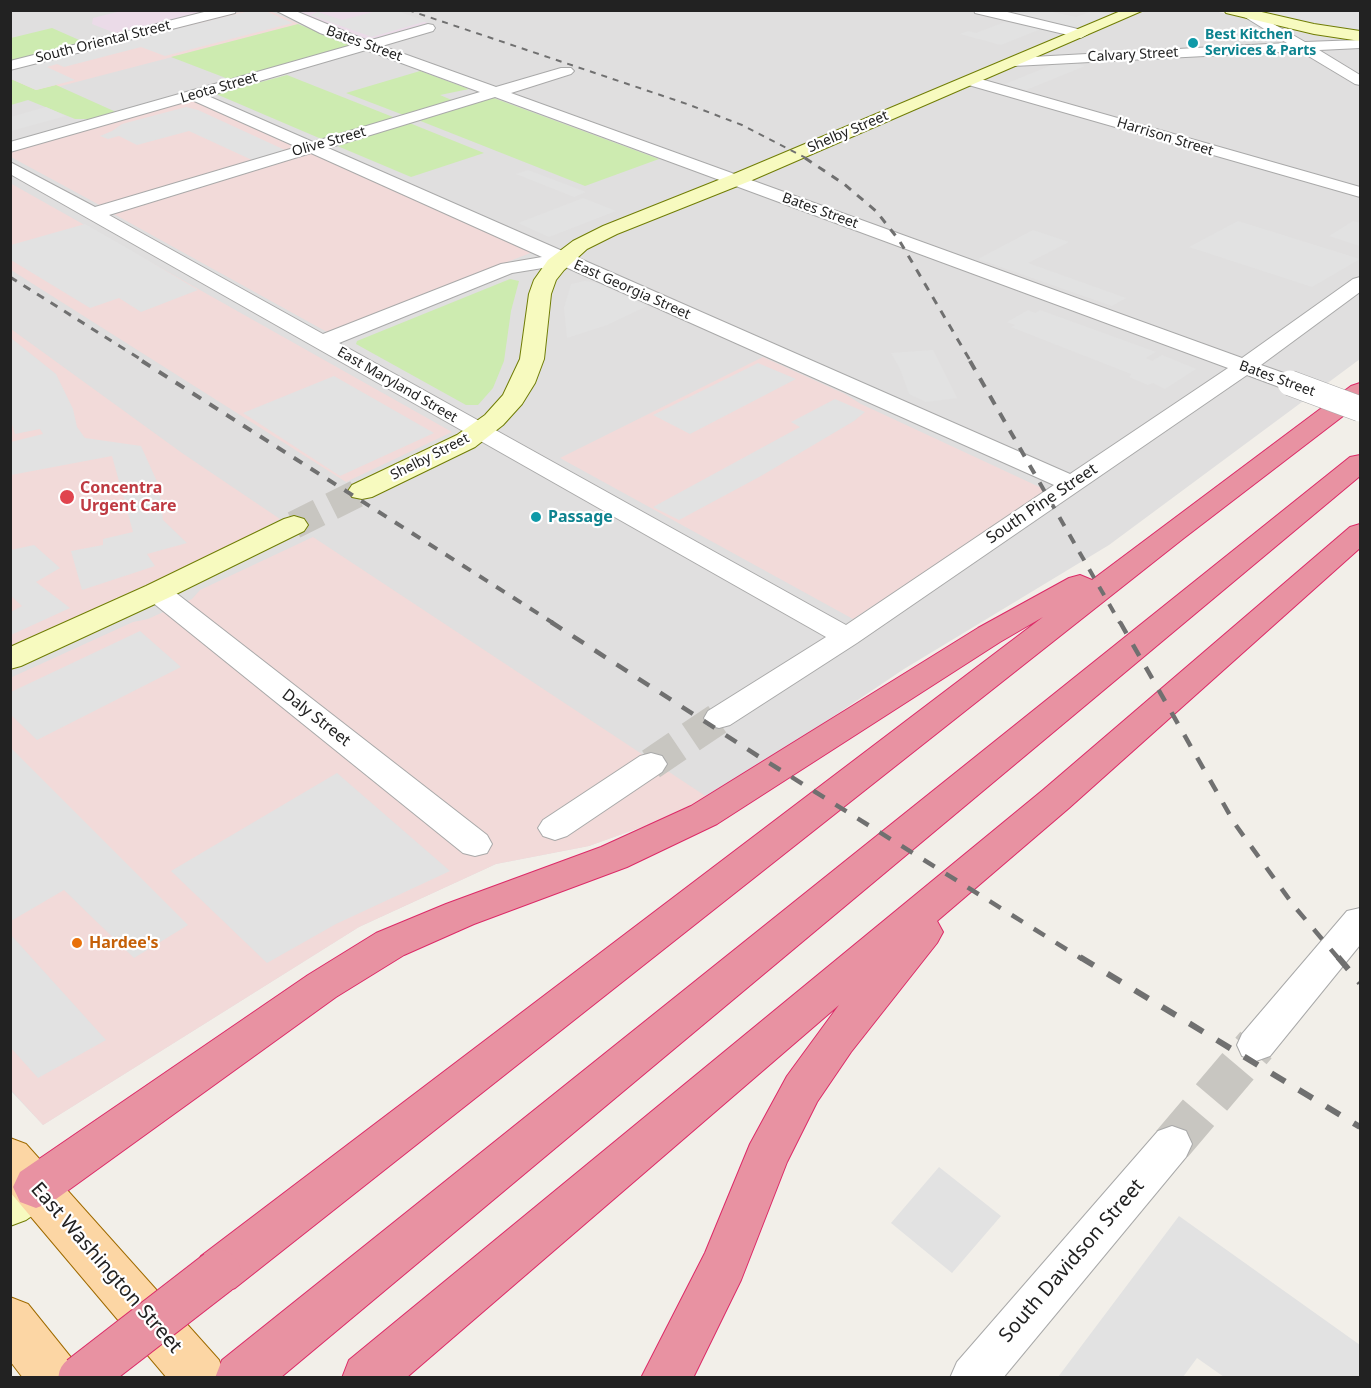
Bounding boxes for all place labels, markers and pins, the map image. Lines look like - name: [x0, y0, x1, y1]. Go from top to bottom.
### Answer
- place label: Best Kitchen Services & Parts: [1205, 27, 1316, 60]
- marker: Best Kitchen Services & Parts: [1186, 36, 1200, 50]
- place label: Concentra Urgent Care: [80, 478, 176, 516]
- marker: Concentra Urgent Care: [58, 488, 76, 506]
- place label: Passage: [548, 507, 613, 527]
- marker: Passage: [529, 510, 543, 524]
- place label: Hardee's: [89, 933, 159, 953]
- marker: Hardee's: [70, 936, 84, 950]

